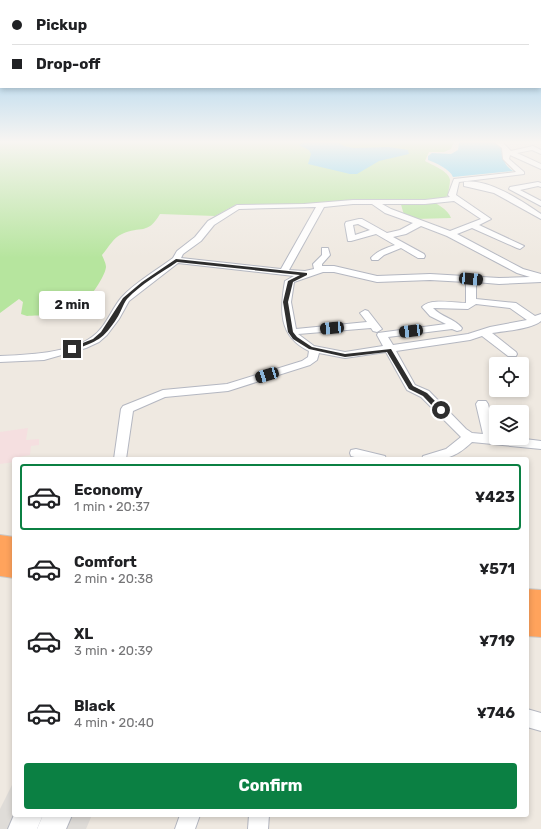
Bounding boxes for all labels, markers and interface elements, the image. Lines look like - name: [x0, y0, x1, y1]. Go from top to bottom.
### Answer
- text: Pickup: [36, 16, 87, 34]
- text: Drop-off: [36, 55, 100, 73]
- car: [459, 272, 483, 286]
- callout: 2 min: [39, 291, 105, 319]
- text: 2 min: [54, 297, 90, 312]
- car: [320, 321, 344, 335]
- car: [398, 324, 424, 338]
- route end: [63, 340, 81, 358]
- map controls: [489, 357, 529, 445]
- button: locate: [489, 357, 529, 397]
- car: [254, 366, 280, 384]
- route start: [432, 401, 450, 419]
- button: layers: [489, 405, 529, 445]
- icon: car: [26, 479, 62, 515]
- text: Economy: [74, 481, 143, 499]
- text: ¥423: [475, 488, 515, 506]
- text: 1 min · 20:37: [74, 499, 150, 514]
- icon: car: [26, 551, 62, 587]
- text: Comfort: [74, 553, 137, 571]
- text: ¥571: [479, 560, 515, 578]
- text: 2 min · 20:38: [74, 571, 153, 586]
- icon: car: [26, 623, 62, 659]
- text: XL: [74, 625, 93, 643]
- text: ¥719: [479, 632, 515, 650]
- text: 3 min · 20:39: [74, 643, 153, 658]
- icon: car: [26, 695, 62, 731]
- text: Black: [74, 697, 115, 715]
- text: ¥746: [477, 704, 515, 722]
- text: 4 min · 20:40: [74, 715, 154, 730]
- button: Confirm: [24, 763, 517, 809]

